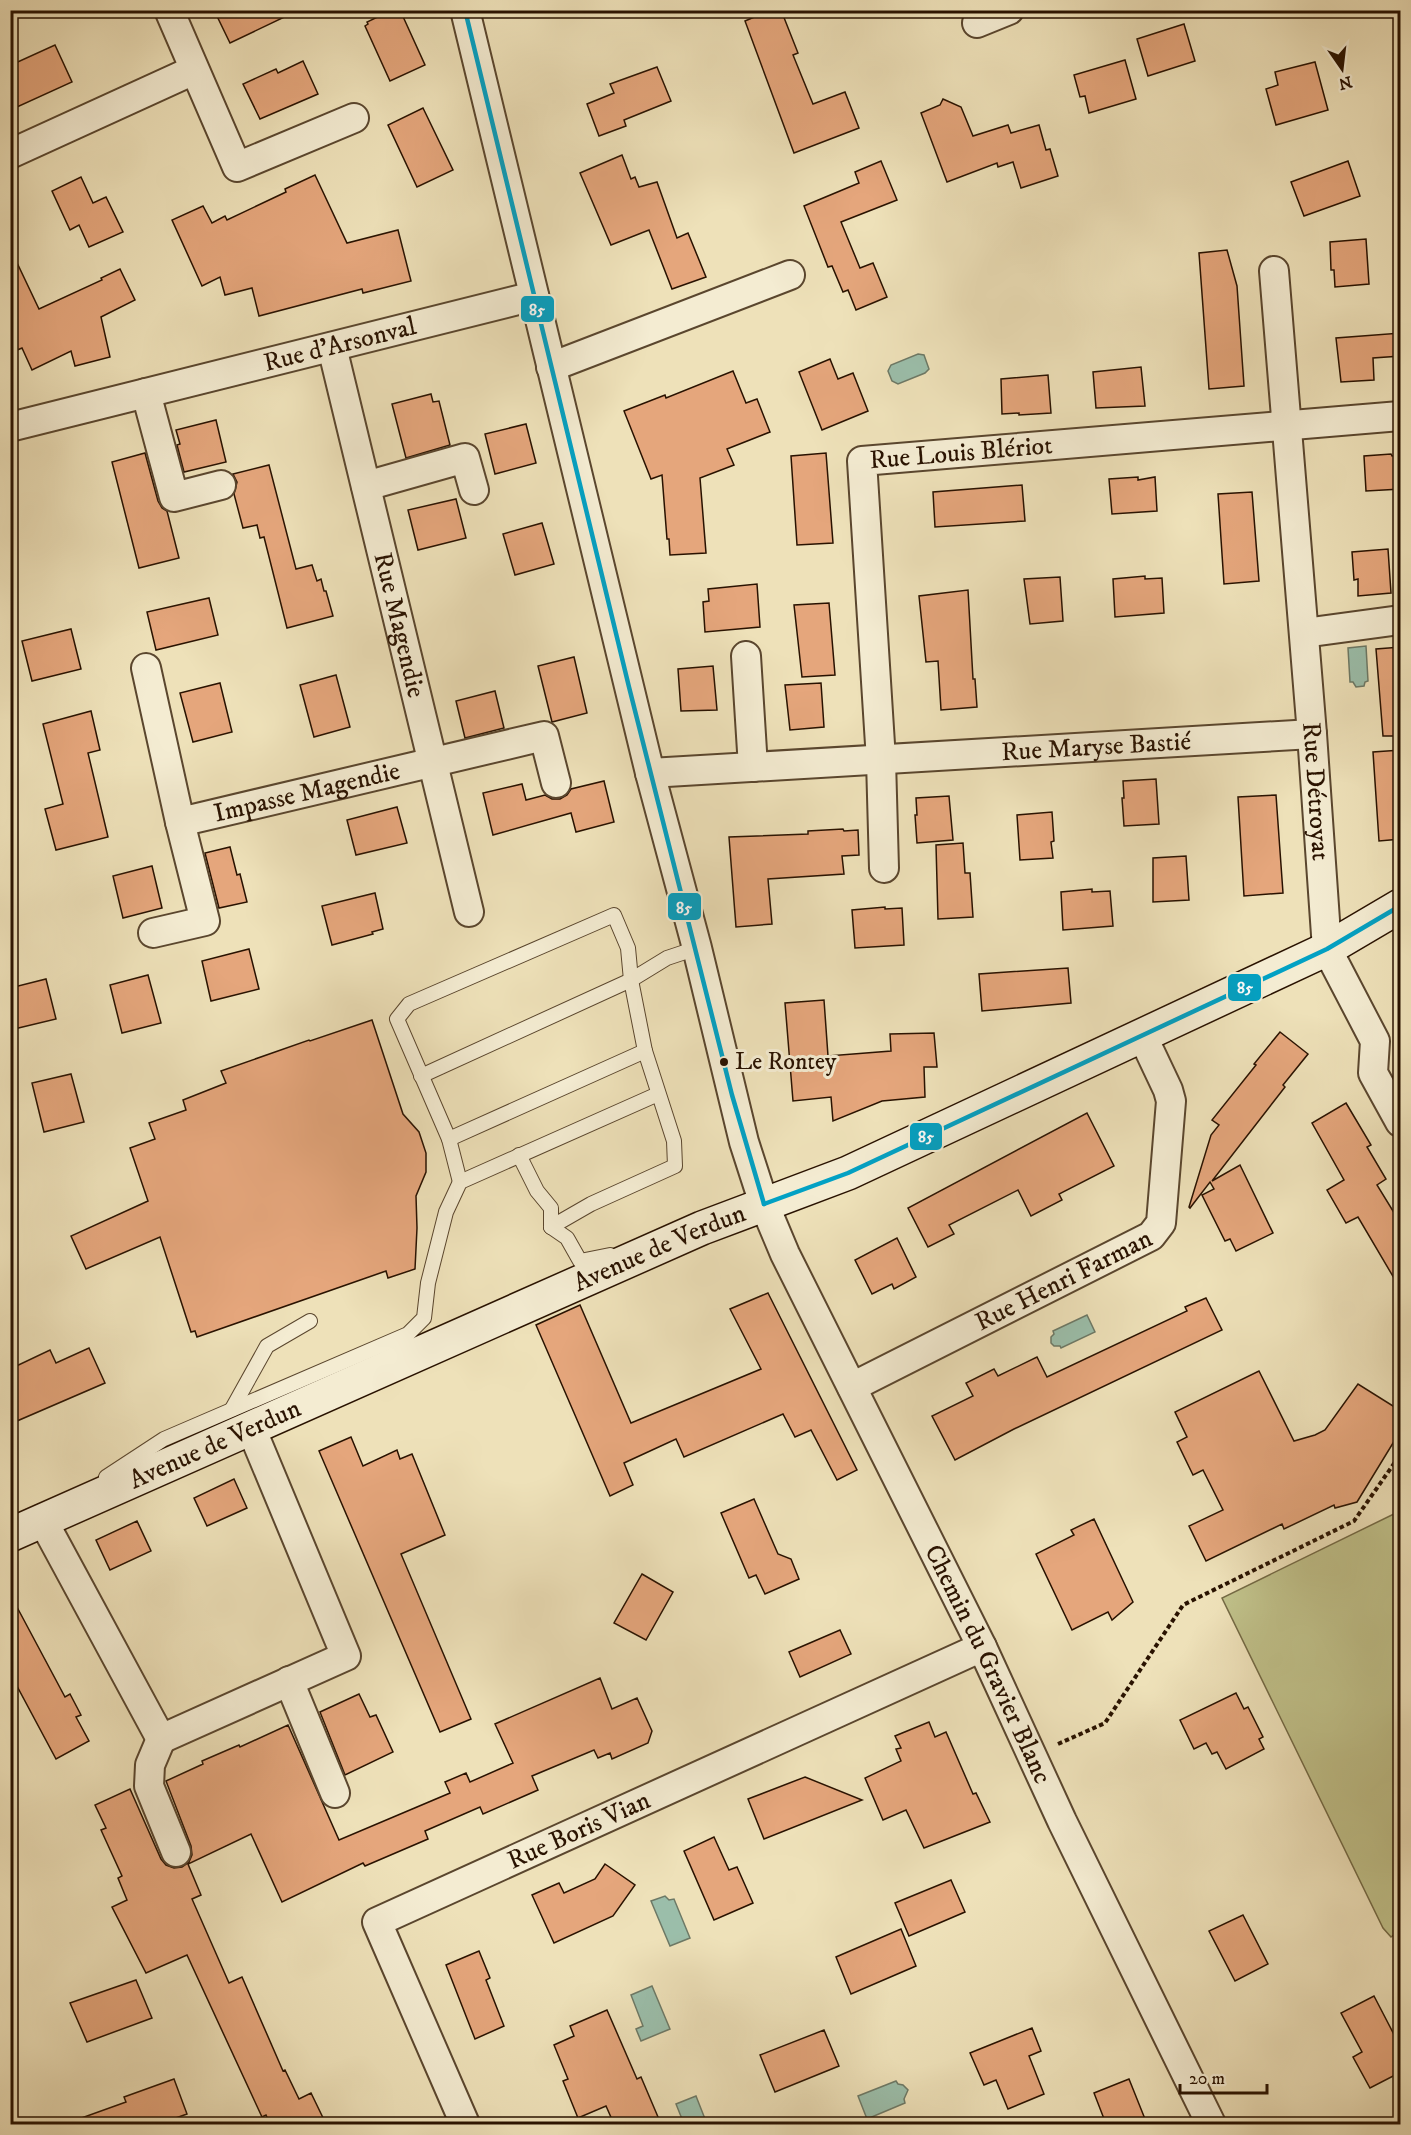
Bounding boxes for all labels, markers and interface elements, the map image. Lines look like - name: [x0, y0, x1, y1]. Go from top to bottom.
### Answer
- north arrow: [1312, 39, 1372, 99]
- text: N: [1337, 71, 1354, 94]
- line badge: 85: [520, 295, 555, 323]
- text: 85: [529, 300, 545, 320]
- street label: Rue d'Arsonval: [260, 310, 420, 380]
- street label: Rue Louis Blériot: [868, 429, 1054, 477]
- street label: Rue Magendie: [366, 549, 433, 701]
- street label: Rue Détroyat: [1295, 721, 1337, 862]
- street label: Rue Maryse Bastié: [1000, 725, 1192, 769]
- street label: Impasse Magendie: [210, 754, 403, 830]
- line badge: 85: [667, 892, 702, 921]
- text: 85: [676, 898, 692, 918]
- line badge: 85: [1227, 973, 1262, 1002]
- text: 85: [1237, 978, 1253, 998]
- place label: Le Rontey: [735, 1047, 837, 1077]
- marker: Le Rontey: [718, 1056, 730, 1068]
- line badge: 85: [909, 1122, 943, 1151]
- text: 85: [918, 1127, 934, 1147]
- street label: Avenue de Verdun: [568, 1196, 751, 1300]
- street label: Rue Henri Farman: [969, 1222, 1158, 1339]
- street label: Avenue de Verdun: [124, 1392, 306, 1497]
- street label: Chemin du Gravier Blanc: [917, 1539, 1059, 1789]
- street label: Rue Boris Vian: [502, 1783, 656, 1877]
- scale bar: [1180, 2057, 1267, 2095]
- text: 20 m: [1189, 2068, 1225, 2090]

